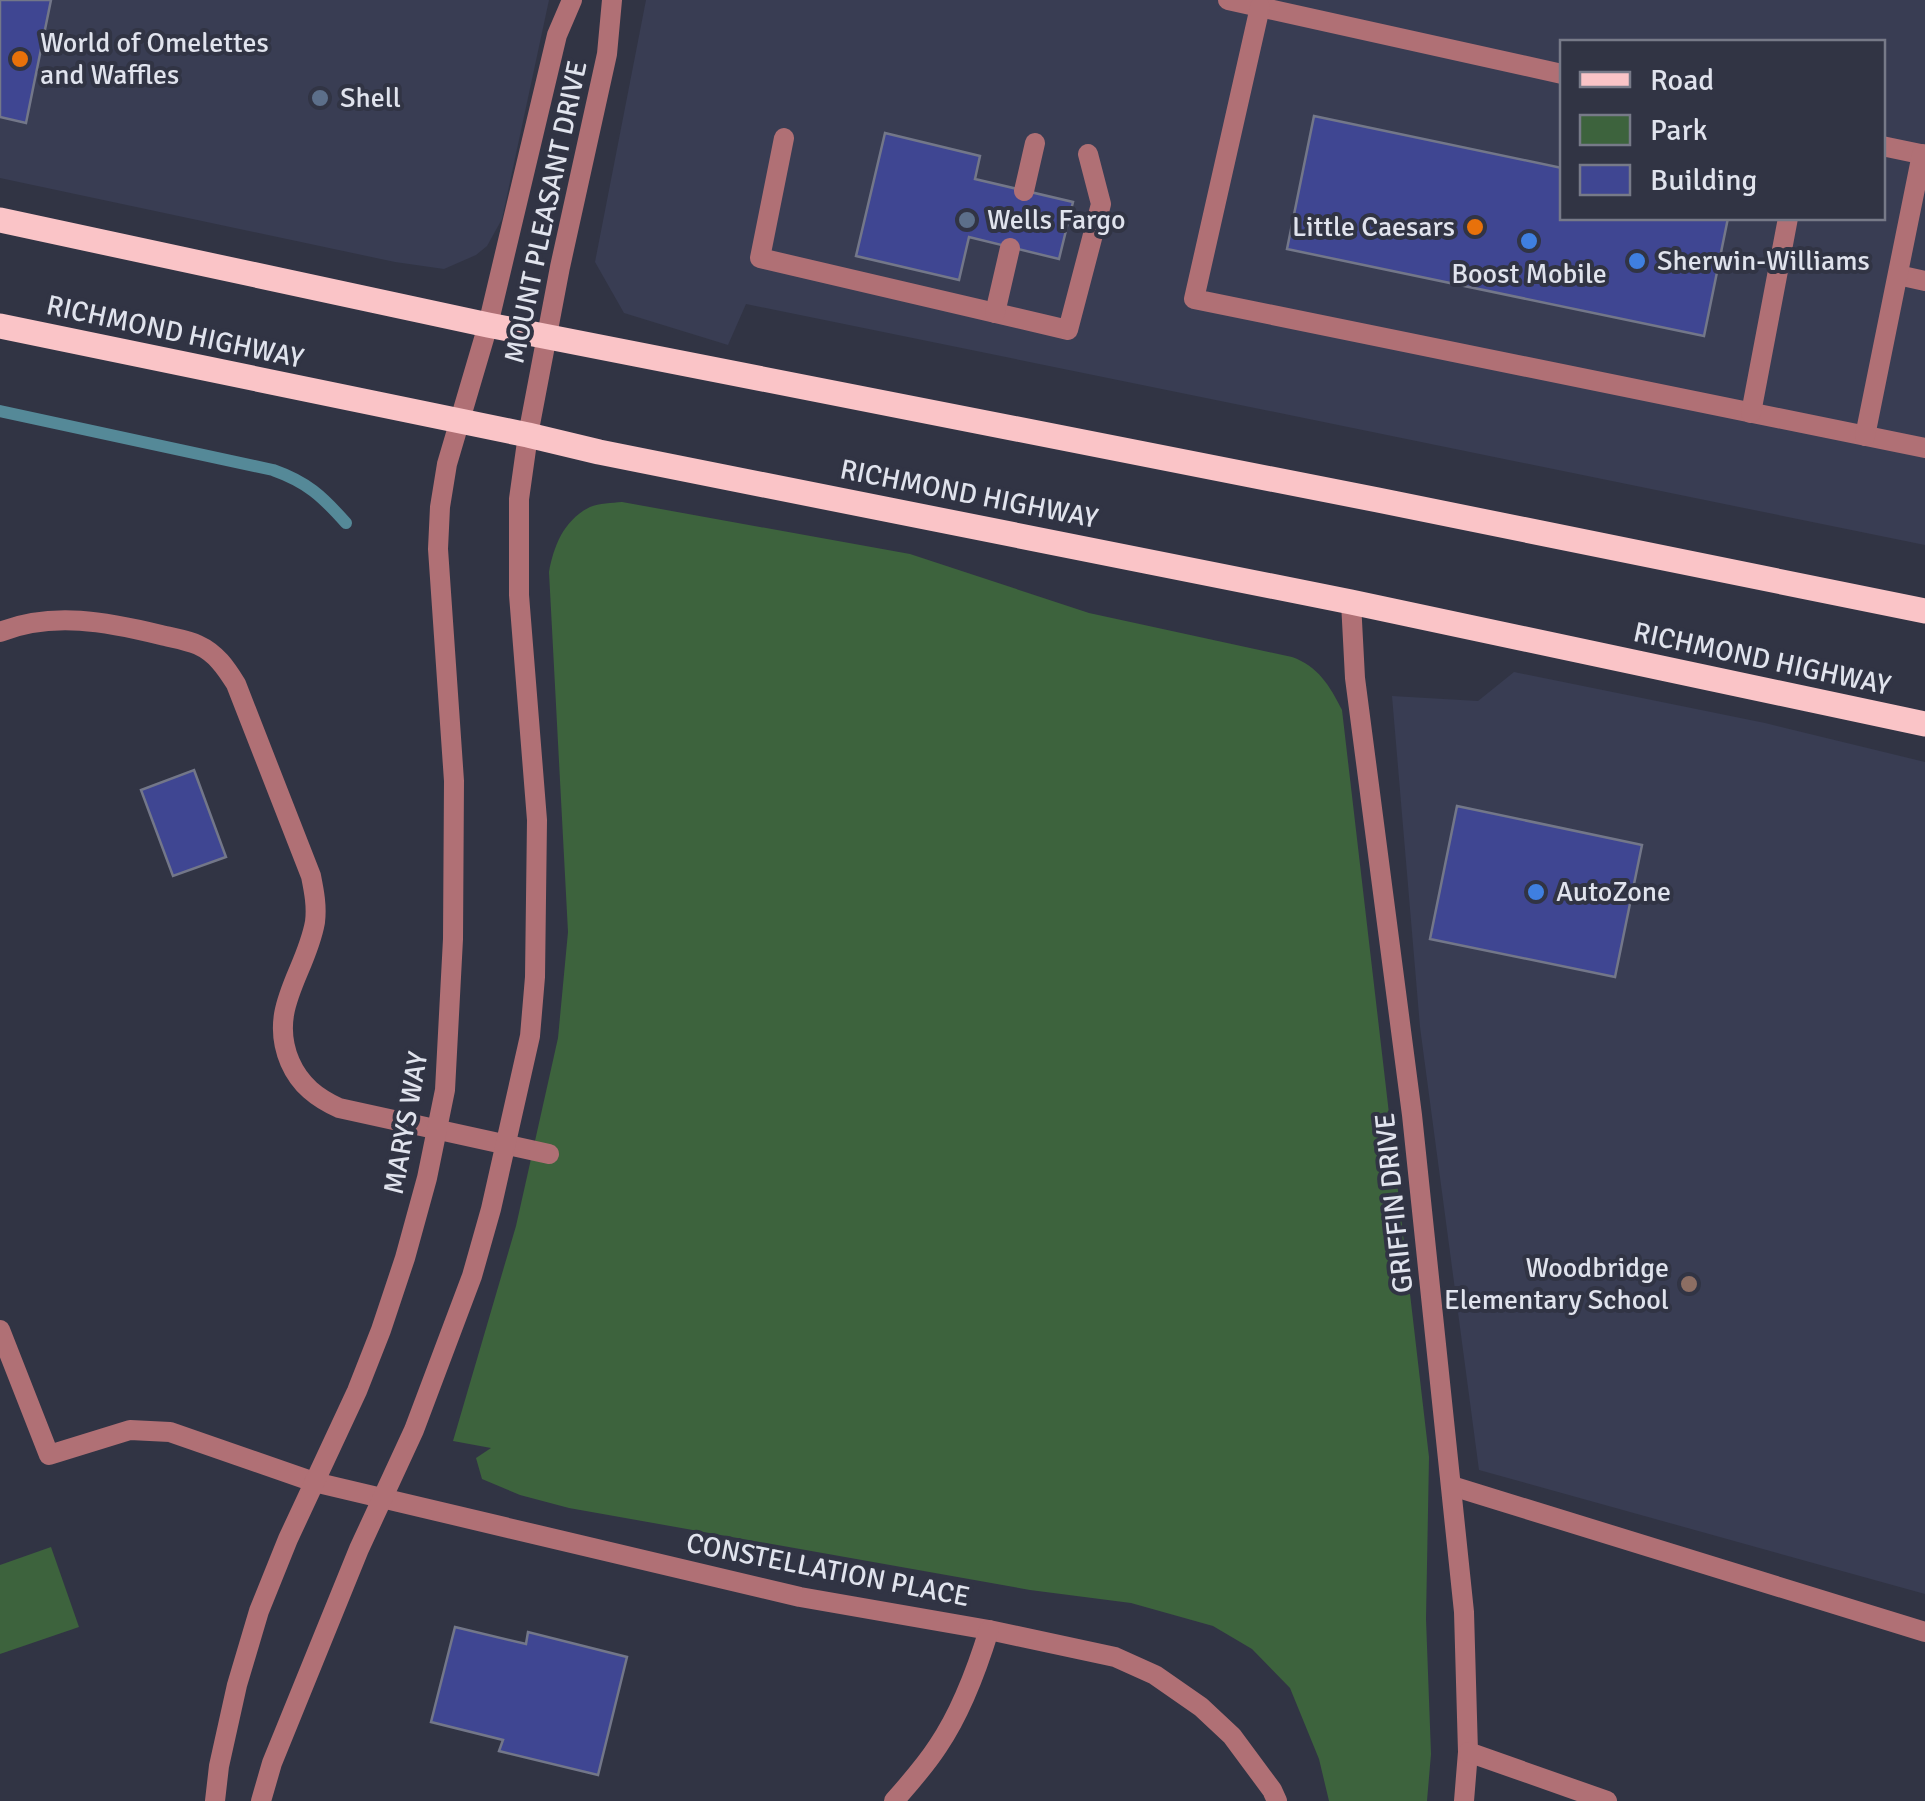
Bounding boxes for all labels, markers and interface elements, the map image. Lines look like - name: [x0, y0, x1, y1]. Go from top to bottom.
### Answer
- place label: World of Omelettes and Waffles: [40, 26, 269, 92]
- legend: [1560, 40, 1885, 220]
- marker: World of Omelettes and Waffles: [9, 48, 31, 70]
- street label: MOUNT PLEASANT DRIVE: [497, 58, 595, 366]
- text: Road: [1650, 62, 1714, 99]
- place label: Shell: [340, 81, 401, 115]
- marker: Shell: [309, 87, 331, 109]
- text: Park: [1650, 112, 1708, 149]
- text: Building: [1650, 162, 1757, 199]
- place label: Wells Fargo: [987, 203, 1126, 237]
- marker: Wells Fargo: [956, 209, 978, 231]
- place label: Little Caesars: [1292, 210, 1455, 244]
- marker: Little Caesars: [1464, 216, 1486, 238]
- marker: Boost Mobile: [1518, 230, 1540, 252]
- place label: Sherwin-Williams: [1657, 244, 1870, 278]
- marker: Sherwin-Williams: [1626, 250, 1648, 272]
- place label: Boost Mobile: [1451, 257, 1607, 291]
- street label: RICHMOND HIGHWAY: [43, 288, 307, 376]
- street label: RICHMOND HIGHWAY: [837, 452, 1101, 536]
- street label: RICHMOND HIGHWAY: [1630, 615, 1894, 703]
- place label: AutoZone: [1556, 875, 1671, 909]
- marker: AutoZone: [1525, 881, 1547, 903]
- street label: MARYS WAY: [377, 1049, 435, 1197]
- street label: GRIFFIN DRIVE: [1368, 1111, 1420, 1295]
- place label: Woodbridge Elementary School: [1444, 1251, 1669, 1317]
- marker: Woodbridge Elementary School: [1678, 1273, 1700, 1295]
- street label: CONSTELLATION PLACE: [683, 1526, 973, 1614]

